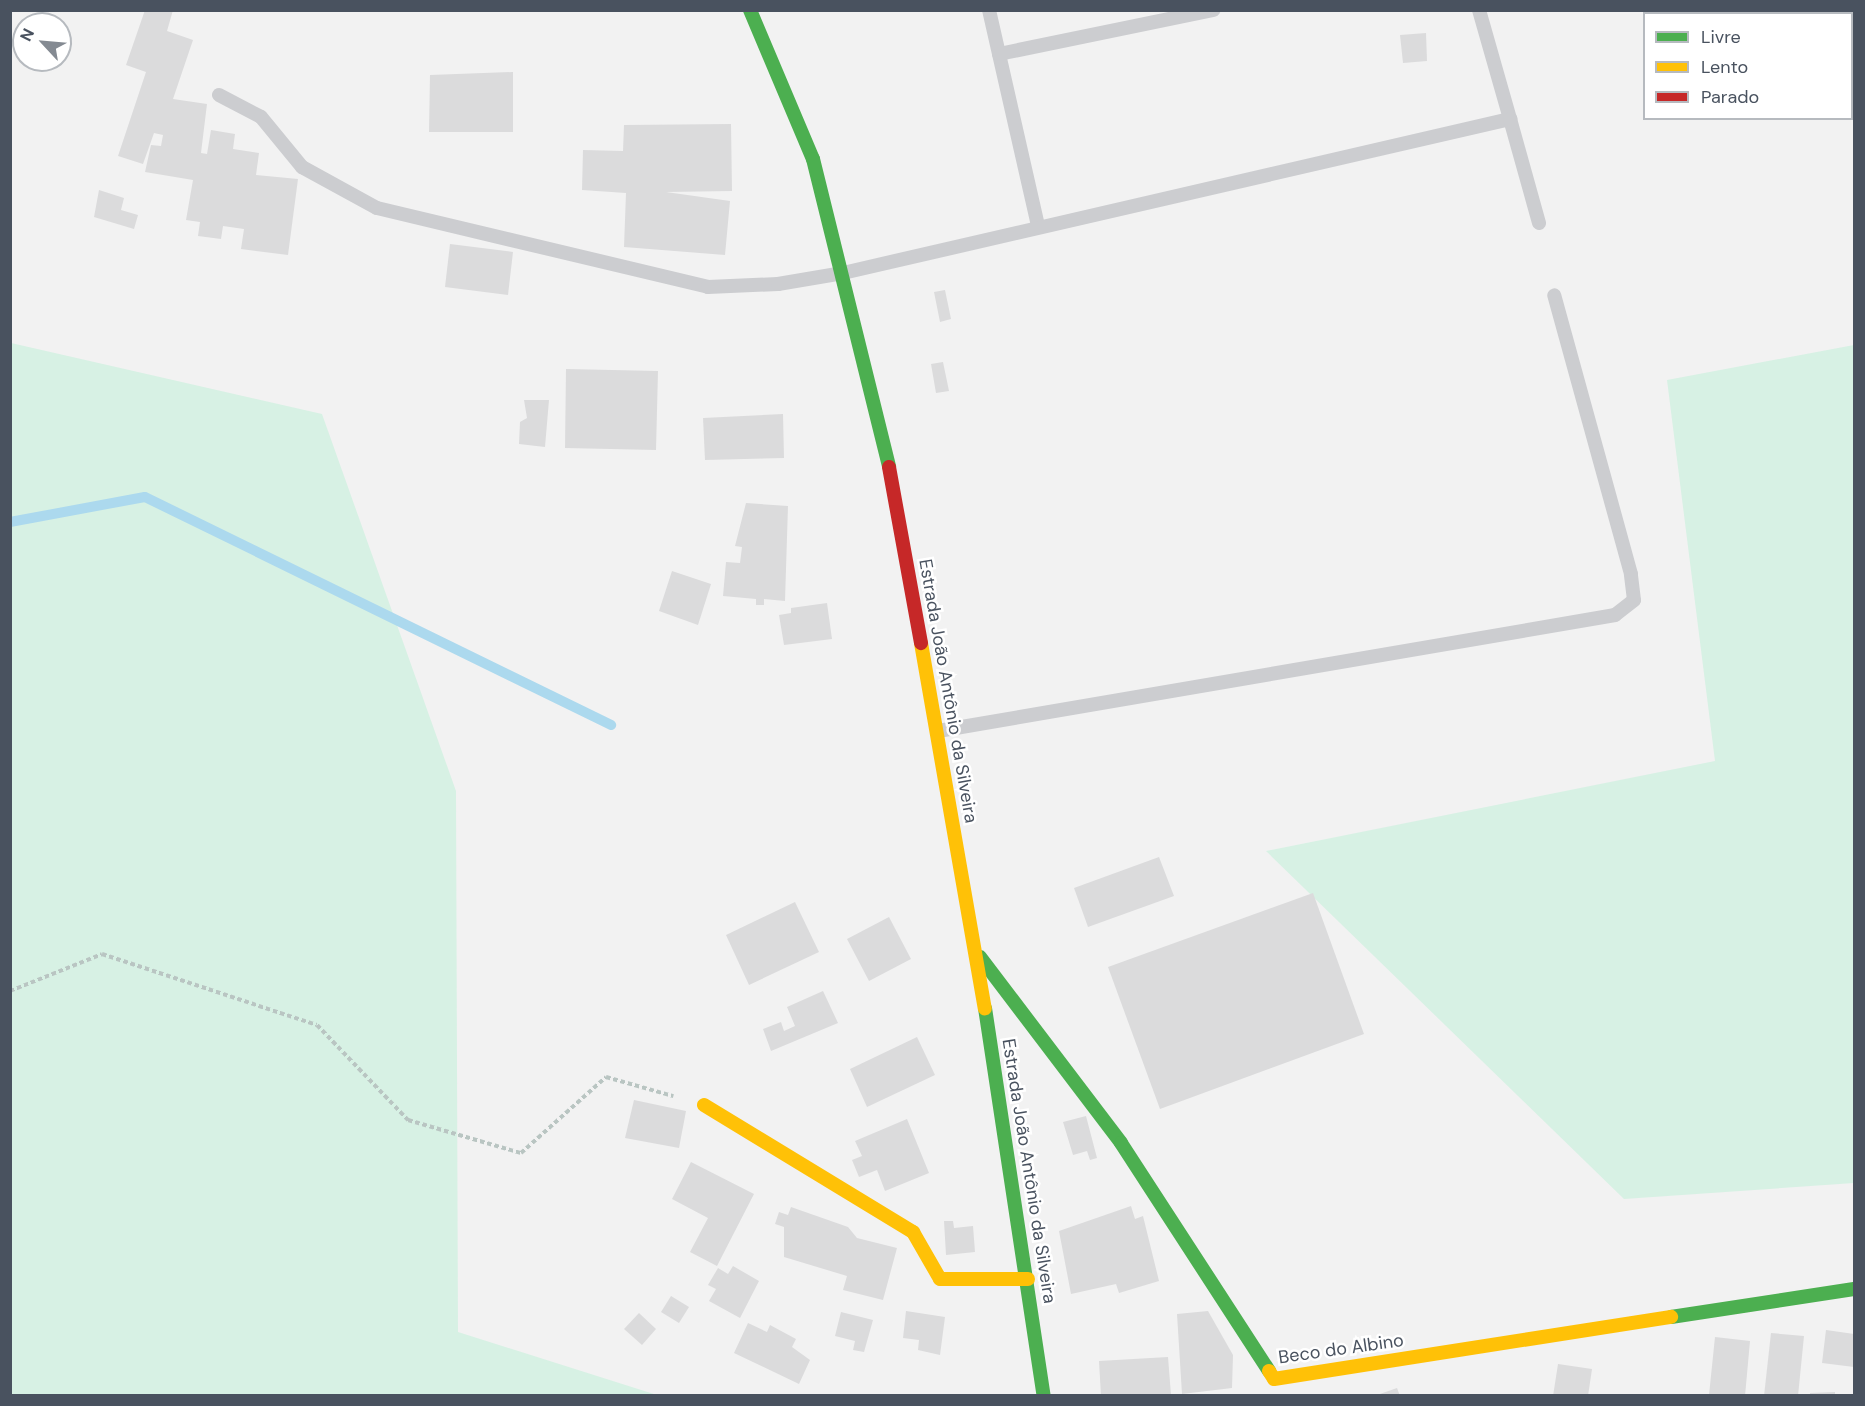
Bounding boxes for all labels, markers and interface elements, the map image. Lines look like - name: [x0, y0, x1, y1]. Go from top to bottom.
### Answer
- north arrow: [12, 12, 72, 72]
- legend: [1643, 12, 1853, 120]
- text: N: [15, 25, 39, 45]
- text: Livre: [1701, 25, 1741, 49]
- text: Lento: [1701, 55, 1748, 79]
- text: Parado: [1701, 85, 1759, 109]
- street label: Estrada João Antônio da Silveira: [914, 557, 982, 825]
- street label: Estrada João Antônio da Silveira: [997, 1037, 1061, 1305]
- street label: Beco do Albino: [1277, 1330, 1405, 1368]

